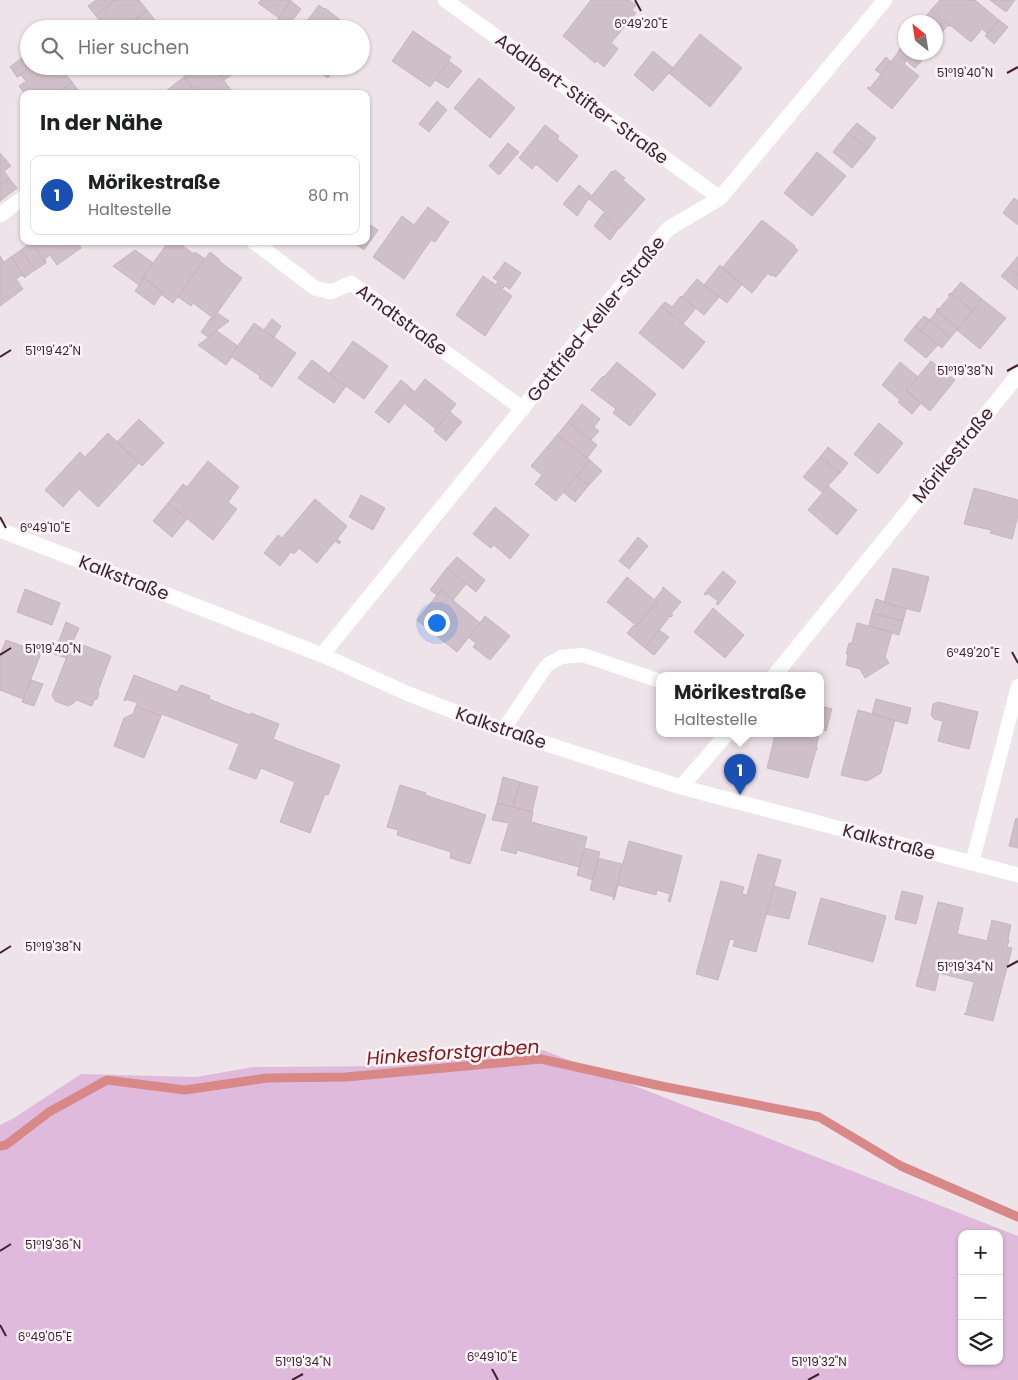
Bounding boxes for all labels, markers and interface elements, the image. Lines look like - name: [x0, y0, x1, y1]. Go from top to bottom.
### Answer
- text: 6°49'20"E: [614, 15, 668, 32]
- north arrow: [898, 15, 943, 60]
- search box: [20, 20, 370, 75]
- street label: Adalbert-Stifter-Straße: [491, 27, 674, 170]
- icon: search: [38, 34, 66, 62]
- text: Hier suchen: [78, 34, 189, 61]
- text: 51°19'40"N: [937, 64, 993, 81]
- text: In der Nähe: [40, 108, 163, 137]
- text: Mörikestraße: [88, 169, 220, 196]
- text: 1: [54, 184, 60, 207]
- text: 80 m: [308, 184, 349, 207]
- text: Haltestelle: [88, 198, 171, 221]
- street label: Gottfried-Keller-Straße: [521, 230, 670, 407]
- street label: Arndtstraße: [352, 278, 453, 361]
- text: 51°19'42"N: [25, 342, 81, 359]
- text: 51°19'38"N: [937, 362, 993, 379]
- street label: Mörikestraße: [906, 401, 999, 508]
- text: 6°49'10"E: [20, 519, 70, 536]
- street label: Kalkstraße: [75, 549, 173, 606]
- your location: [424, 610, 450, 636]
- text: 51°19'40"N: [25, 640, 81, 657]
- text: 6°49'20"E: [946, 644, 1000, 661]
- popup: [656, 672, 824, 737]
- text: Mörikestraße: [674, 679, 806, 706]
- street label: Kalkstraße: [452, 700, 550, 755]
- text: Haltestelle: [674, 708, 757, 731]
- pin: 1: [724, 754, 756, 795]
- street label: Kalkstraße: [840, 817, 938, 866]
- text: 51°19'38"N: [25, 938, 81, 955]
- text: 51°19'34"N: [937, 958, 993, 975]
- water label: Hinkesforstgraben: [366, 1033, 540, 1072]
- map controls: [958, 1230, 1003, 1365]
- button: +: [958, 1230, 1003, 1275]
- text: 51°19'36"N: [25, 1236, 81, 1253]
- button: −: [958, 1275, 1003, 1320]
- button: layers: [958, 1320, 1003, 1365]
- text: 6°49'05"E: [18, 1328, 72, 1345]
- text: 6°49'10"E: [467, 1348, 517, 1365]
- text: 51°19'34"N: [275, 1353, 331, 1370]
- text: 51°19'32"N: [791, 1353, 847, 1370]

